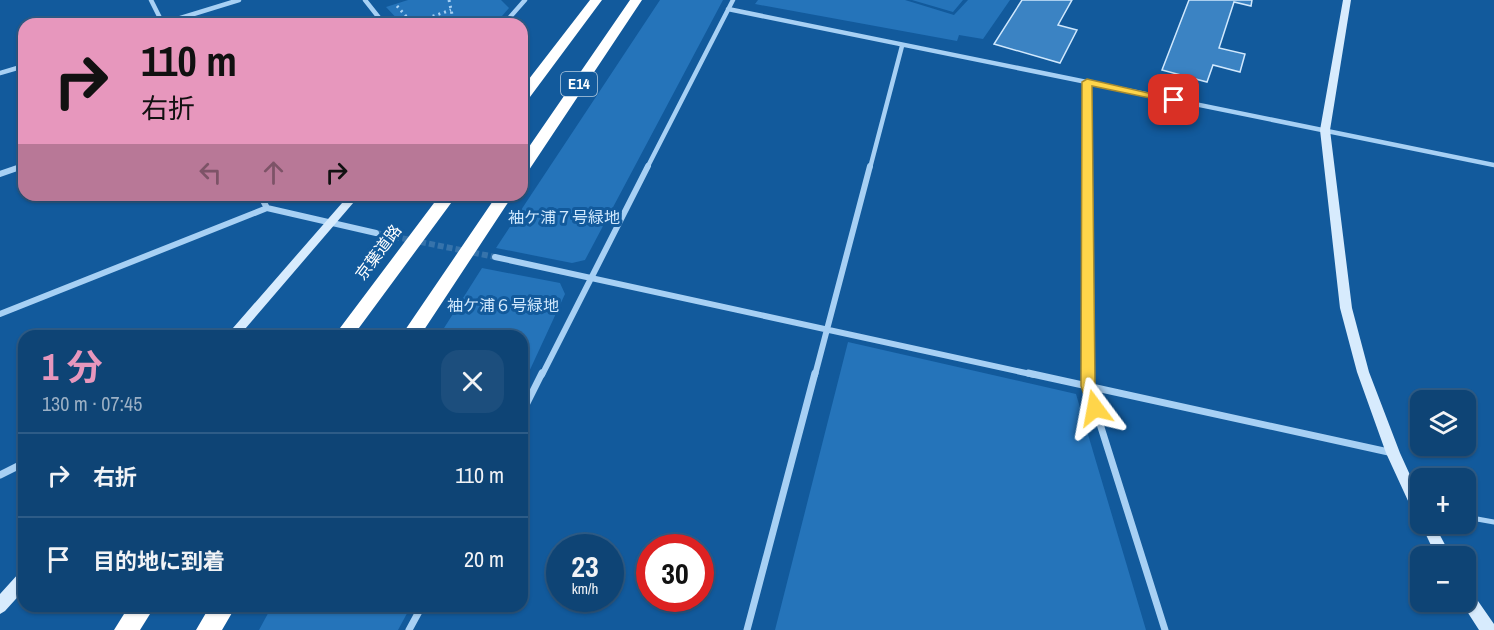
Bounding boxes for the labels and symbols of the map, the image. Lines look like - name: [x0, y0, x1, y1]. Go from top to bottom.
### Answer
- road number: E14: [561, 72, 597, 96]
- pin: [1148, 74, 1199, 125]
- park label: 袖ケ浦７号緑地: [508, 206, 620, 228]
- street label: 京葉道路: [350, 220, 406, 284]
- park label: 袖ケ浦６号緑地: [447, 294, 559, 316]
- position arrow: [1063, 376, 1127, 440]
- speed limit sign: 30: [636, 534, 714, 612]

